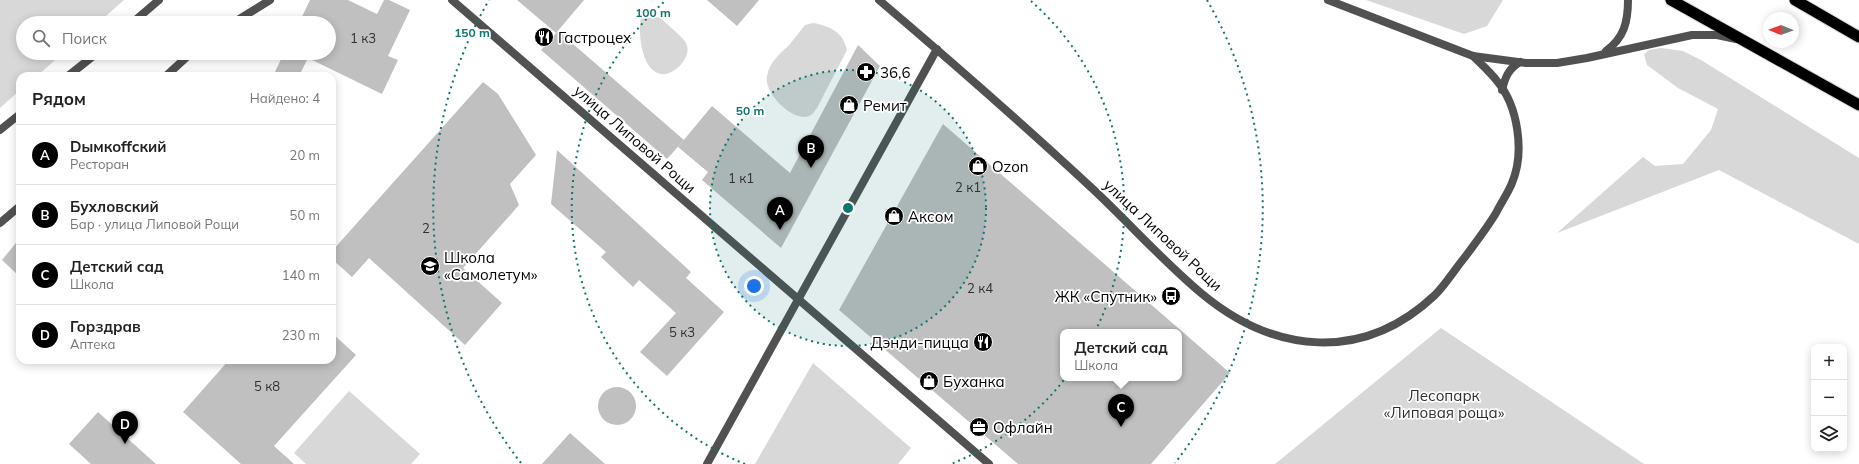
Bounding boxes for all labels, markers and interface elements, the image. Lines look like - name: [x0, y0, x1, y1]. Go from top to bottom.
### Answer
- text: 100 m: [635, 5, 671, 20]
- north arrow: [1763, 12, 1799, 48]
- search box: [16, 16, 336, 60]
- text: 150 m: [454, 25, 490, 40]
- restaurant icon: Гастроцех: [533, 26, 555, 48]
- icon: search: [30, 27, 52, 49]
- place label: Гастроцех: [558, 28, 631, 47]
- text: Поиск: [62, 29, 107, 48]
- house number: 1 к3: [350, 30, 376, 46]
- pharmacy icon: 36,6: [855, 61, 877, 83]
- place label: 36,6: [880, 63, 910, 82]
- street label: улица Липовой Рощи: [570, 81, 700, 197]
- text: Рядом: [32, 88, 86, 109]
- text: Найдено: 4: [250, 90, 320, 106]
- shop icon: Ремит: [838, 94, 860, 116]
- place label: Ремит: [863, 96, 907, 115]
- text: 50 m: [736, 103, 764, 118]
- pin: B: [798, 135, 824, 168]
- text: Dымкoffский: [70, 137, 167, 156]
- text: A: [40, 147, 50, 163]
- text: 20 m: [290, 147, 320, 163]
- shop icon: Ozon: [967, 155, 989, 177]
- text: Ресторан: [70, 156, 129, 172]
- place label: Ozon: [992, 157, 1029, 176]
- house number: 1 к1: [728, 170, 754, 186]
- street label: улица Липовой Рощи: [1100, 175, 1226, 295]
- house number: 2 к1: [955, 179, 981, 195]
- text: Бухловский: [70, 197, 159, 216]
- pin: A: [767, 197, 793, 230]
- centre of rings: [841, 201, 855, 215]
- shop icon: Аксом: [883, 205, 905, 227]
- text: B: [41, 207, 49, 223]
- text: 50 m: [290, 207, 320, 223]
- place label: Аксом: [908, 207, 953, 226]
- text: Бар · улица Липовой Рощи: [70, 216, 239, 232]
- house number: 2: [422, 220, 430, 236]
- place label: Школа «Самолетум»: [444, 248, 538, 284]
- school or university icon: Школа «Самолетум»: [419, 255, 441, 277]
- text: Детский сад: [70, 257, 164, 276]
- text: C: [41, 267, 49, 283]
- text: 140 m: [282, 267, 320, 283]
- text: Школа: [70, 276, 114, 292]
- your location: [744, 276, 764, 296]
- house number: 2 к4: [967, 280, 993, 296]
- bus stop icon: ЖК «Спутник»: [1160, 285, 1182, 307]
- place label: ЖК «Спутник»: [1055, 287, 1157, 306]
- text: Горздрав: [70, 317, 141, 336]
- house number: 5 к3: [669, 324, 695, 340]
- text: D: [40, 327, 50, 343]
- text: 230 m: [282, 327, 320, 343]
- popup: [1060, 329, 1182, 381]
- restaurant icon: Дэнди-пицца: [972, 331, 994, 353]
- place label: Дэнди-пицца: [870, 333, 969, 352]
- text: Аптека: [70, 336, 115, 352]
- text: Детский сад: [1074, 338, 1168, 357]
- map controls: [1811, 344, 1847, 452]
- button: +: [1811, 344, 1847, 380]
- text: Школа: [1074, 357, 1118, 373]
- shop icon: Буханка: [918, 370, 940, 392]
- place label: Буханка: [943, 372, 1005, 391]
- house number: 5 к8: [254, 378, 280, 394]
- button: −: [1811, 380, 1847, 416]
- park label: Лесопарк «Липовая роща»: [1384, 386, 1505, 422]
- pin: C: [1108, 394, 1134, 427]
- pin: D: [112, 411, 138, 444]
- office icon: Офлайн: [968, 416, 990, 438]
- button: layers: [1811, 416, 1847, 452]
- place label: Офлайн: [993, 418, 1053, 437]

